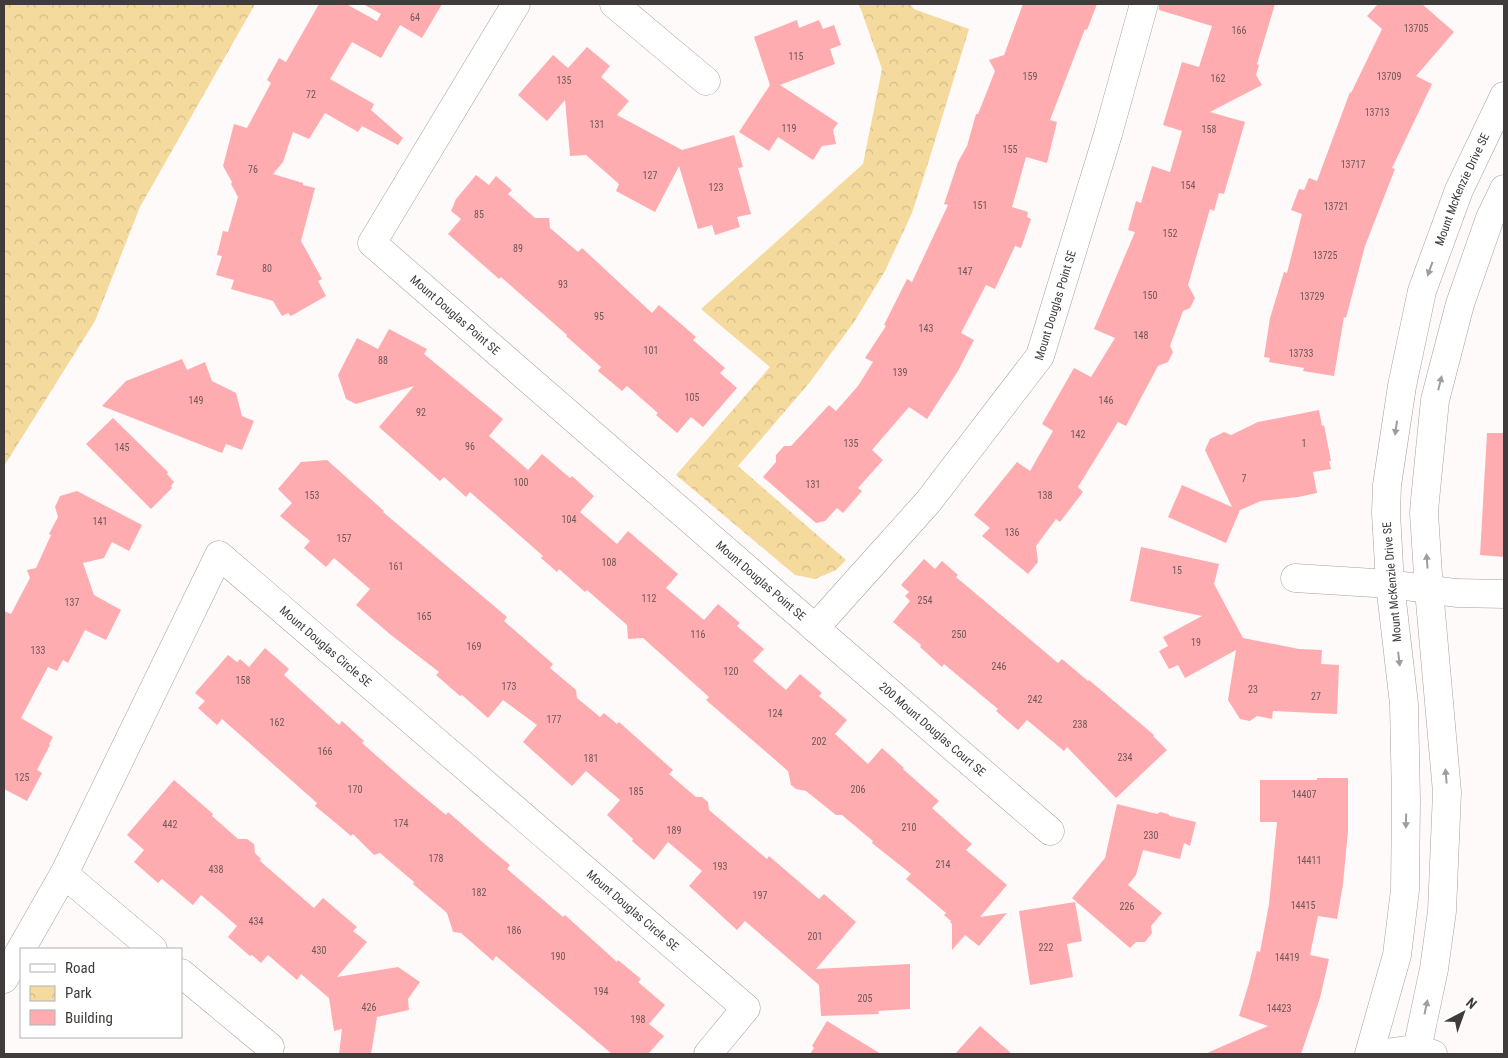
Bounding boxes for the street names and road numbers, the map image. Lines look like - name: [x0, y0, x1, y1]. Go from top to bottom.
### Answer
- street label: Mount McKenzie Drive SE: [1432, 131, 1492, 247]
- street label: Mount Douglas Point SE: [1032, 249, 1079, 362]
- street label: Mount Douglas Point SE: [407, 272, 503, 358]
- street label: Mount McKenzie Drive SE: [1380, 521, 1404, 643]
- street label: Mount Douglas Point SE: [713, 538, 808, 624]
- street label: Mount Douglas Circle SE: [277, 603, 374, 690]
- street label: 200 Mount Douglas Court SE: [876, 680, 988, 779]
- street label: Mount Douglas Circle SE: [584, 867, 681, 954]

